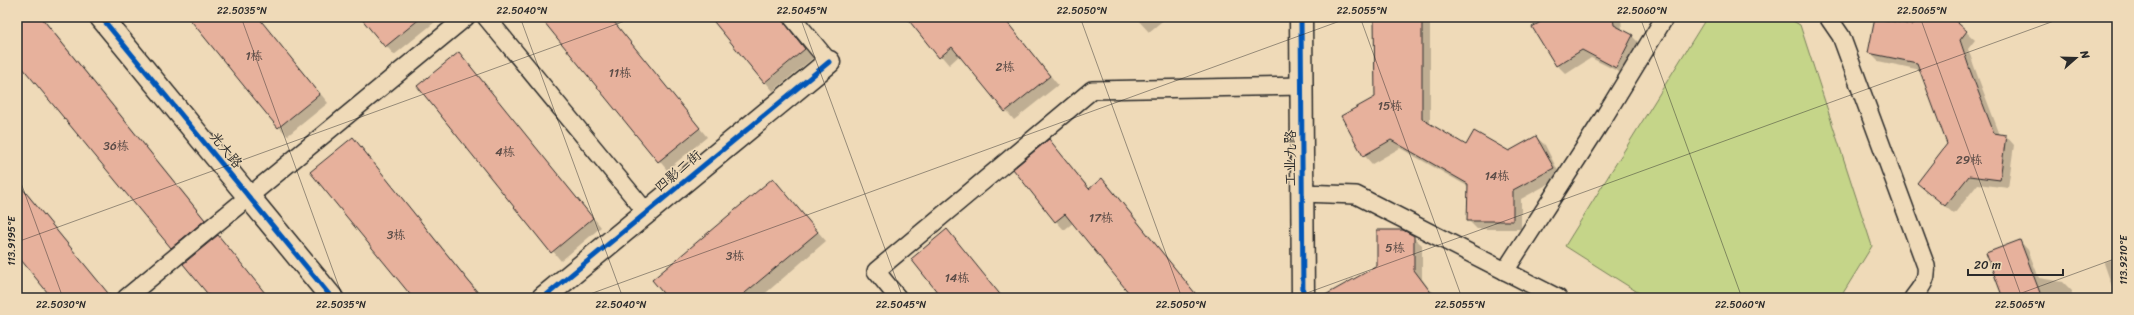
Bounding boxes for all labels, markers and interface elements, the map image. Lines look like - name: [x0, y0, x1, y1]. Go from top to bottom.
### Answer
- text: 22.5035°N: [217, 2, 267, 20]
- text: 22.5040°N: [497, 2, 547, 20]
- text: 22.5045°N: [777, 2, 827, 20]
- text: 22.5050°N: [1057, 2, 1107, 20]
- text: 22.5055°N: [1337, 2, 1387, 20]
- text: 22.5060°N: [1617, 2, 1667, 20]
- text: 22.5065°N: [1897, 2, 1947, 20]
- north arrow: [2056, 38, 2096, 78]
- house number: 1栋: [245, 45, 263, 67]
- text: N: [2074, 47, 2095, 62]
- house number: 2栋: [996, 56, 1014, 78]
- house number: 11栋: [609, 62, 631, 84]
- house number: 15栋: [1378, 95, 1402, 117]
- street label: 光大路: [203, 126, 249, 174]
- street label: 工业九路: [1278, 130, 1303, 186]
- house number: 36栋: [103, 135, 129, 157]
- house number: 4栋: [495, 141, 515, 163]
- street label: 四影二街: [649, 143, 707, 199]
- house number: 29栋: [1956, 149, 1982, 171]
- house number: 14栋: [1485, 165, 1509, 187]
- house number: 17栋: [1089, 207, 1113, 229]
- text: 113.9195°E: [3, 215, 21, 266]
- house number: 3栋: [387, 224, 405, 246]
- text: 113.9210°E: [2115, 234, 2133, 285]
- house number: 5栋: [1385, 237, 1405, 259]
- house number: 3栋: [726, 245, 744, 267]
- scale bar: [1968, 251, 2063, 277]
- text: 20 m: [1974, 254, 2001, 276]
- house number: 14栋: [945, 267, 969, 289]
- text: 22.5030°N: [36, 296, 86, 314]
- text: 22.5035°N: [316, 296, 366, 314]
- text: 22.5040°N: [596, 296, 646, 314]
- text: 22.5045°N: [876, 296, 926, 314]
- text: 22.5050°N: [1156, 296, 1206, 314]
- text: 22.5055°N: [1435, 296, 1485, 314]
- text: 22.5060°N: [1715, 296, 1765, 314]
- text: 22.5065°N: [1995, 296, 2045, 314]

